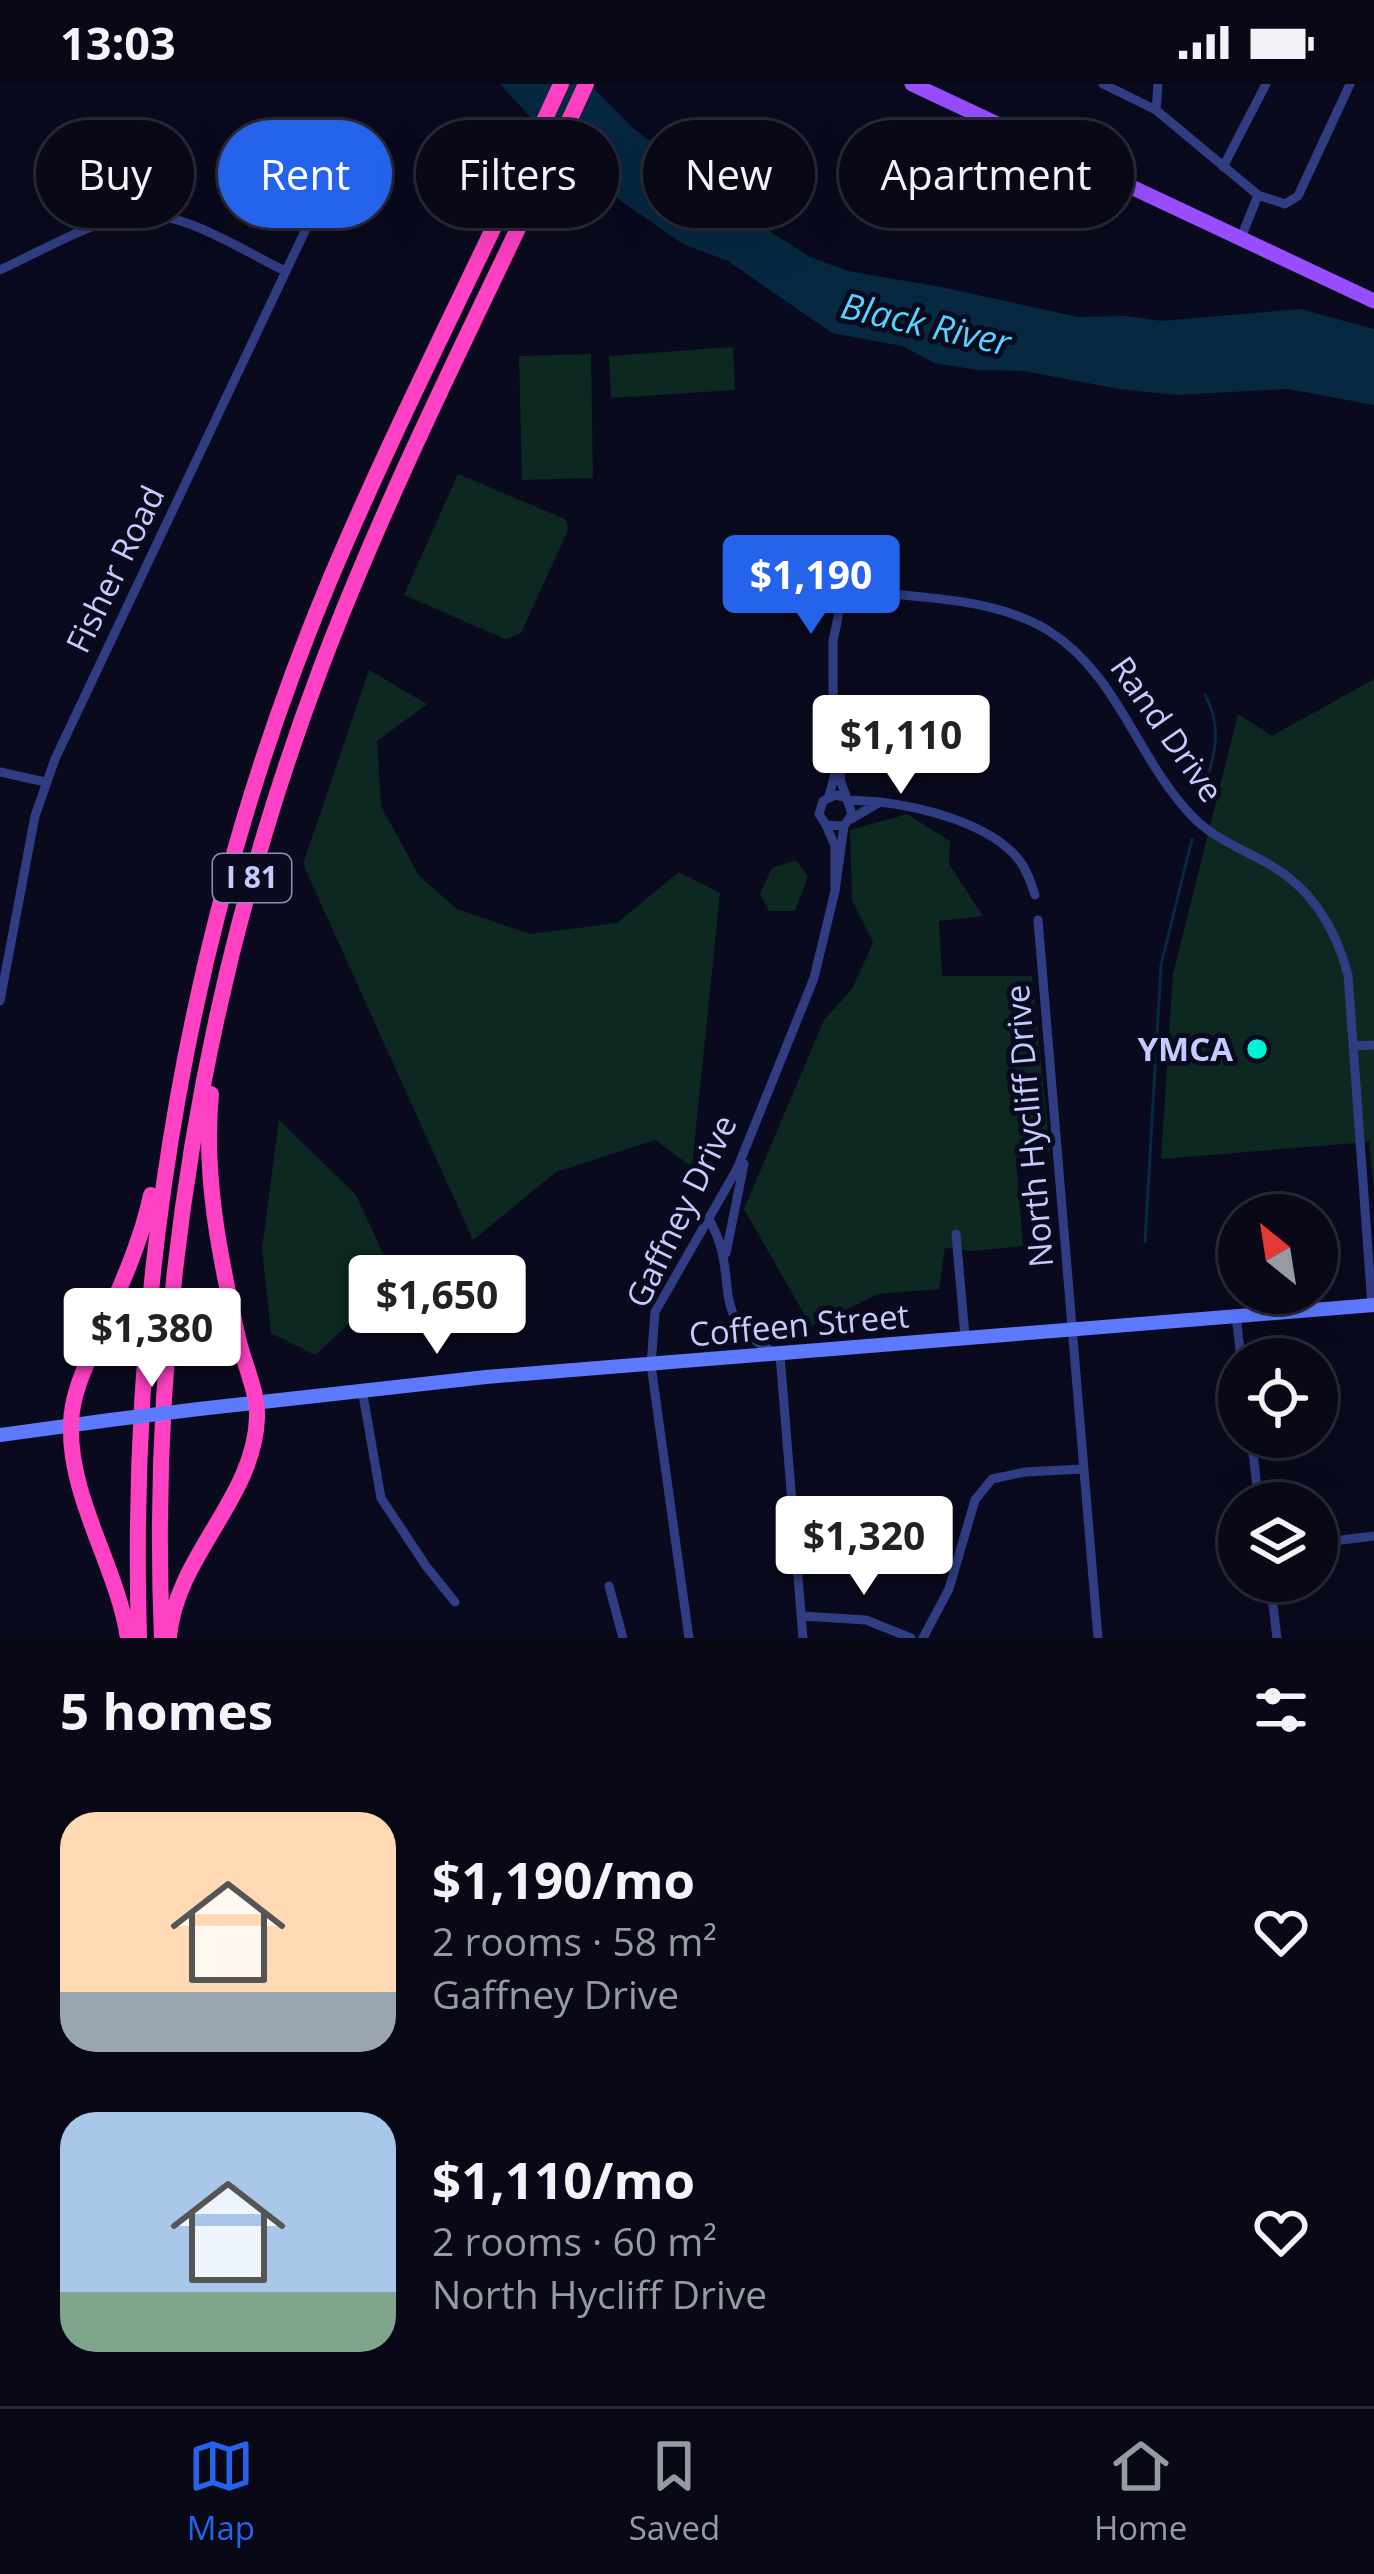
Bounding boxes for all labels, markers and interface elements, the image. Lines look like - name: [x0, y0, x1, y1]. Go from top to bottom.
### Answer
- text: 13:03: [60, 12, 176, 73]
- chip: Buy: [36, 120, 194, 228]
- chip: Rent: [218, 120, 392, 228]
- chip: Filters: [416, 120, 619, 228]
- chip: New: [643, 120, 815, 228]
- chip: Apartment: [839, 120, 1134, 228]
- water label: Black River: [836, 280, 1017, 367]
- street label: Fisher Road: [55, 478, 174, 660]
- pin: $1,190: [713, 535, 909, 637]
- text: $1,190: [750, 547, 872, 600]
- street label: Rand Drive: [1101, 647, 1234, 811]
- pin: $1,110: [803, 695, 999, 797]
- text: $1,110: [840, 707, 962, 760]
- road number: I 81: [213, 854, 291, 902]
- street label: North Hycliff Drive: [994, 983, 1063, 1269]
- place label: YMCA: [1137, 1026, 1233, 1071]
- marker: YMCA: [1244, 1036, 1270, 1062]
- street label: Gaffney Drive: [614, 1107, 747, 1315]
- north arrow: [1218, 1194, 1338, 1314]
- map controls: [1218, 1194, 1338, 1602]
- pin: $1,650: [339, 1255, 535, 1357]
- text: $1,650: [376, 1267, 498, 1320]
- pin: $1,380: [54, 1288, 250, 1390]
- street label: Coffeen Street: [687, 1292, 911, 1357]
- text: $1,380: [91, 1300, 213, 1353]
- button: locate: [1218, 1338, 1338, 1458]
- button: layers: [1218, 1482, 1338, 1602]
- pin: $1,320: [766, 1496, 962, 1598]
- text: $1,320: [803, 1508, 925, 1561]
- text: 5 homes: [60, 1675, 273, 1745]
- icon: filters: [1248, 1677, 1314, 1743]
- text: $1,190/mo: [432, 1844, 695, 1914]
- icon: home: [156, 1860, 300, 2004]
- icon: heart: [1248, 1899, 1314, 1965]
- text: 2 rooms · 58 m²: [432, 1914, 717, 1967]
- text: Gaffney Drive: [432, 1967, 679, 2020]
- text: $1,110/mo: [432, 2144, 695, 2214]
- icon: home: [156, 2160, 300, 2304]
- icon: heart: [1248, 2199, 1314, 2265]
- text: 2 rooms · 60 m²: [432, 2214, 717, 2267]
- text: North Hycliff Drive: [432, 2267, 767, 2320]
- tab: Map: [187, 2433, 255, 2550]
- tab: Saved: [629, 2433, 720, 2550]
- tab: Home: [1094, 2433, 1187, 2550]

